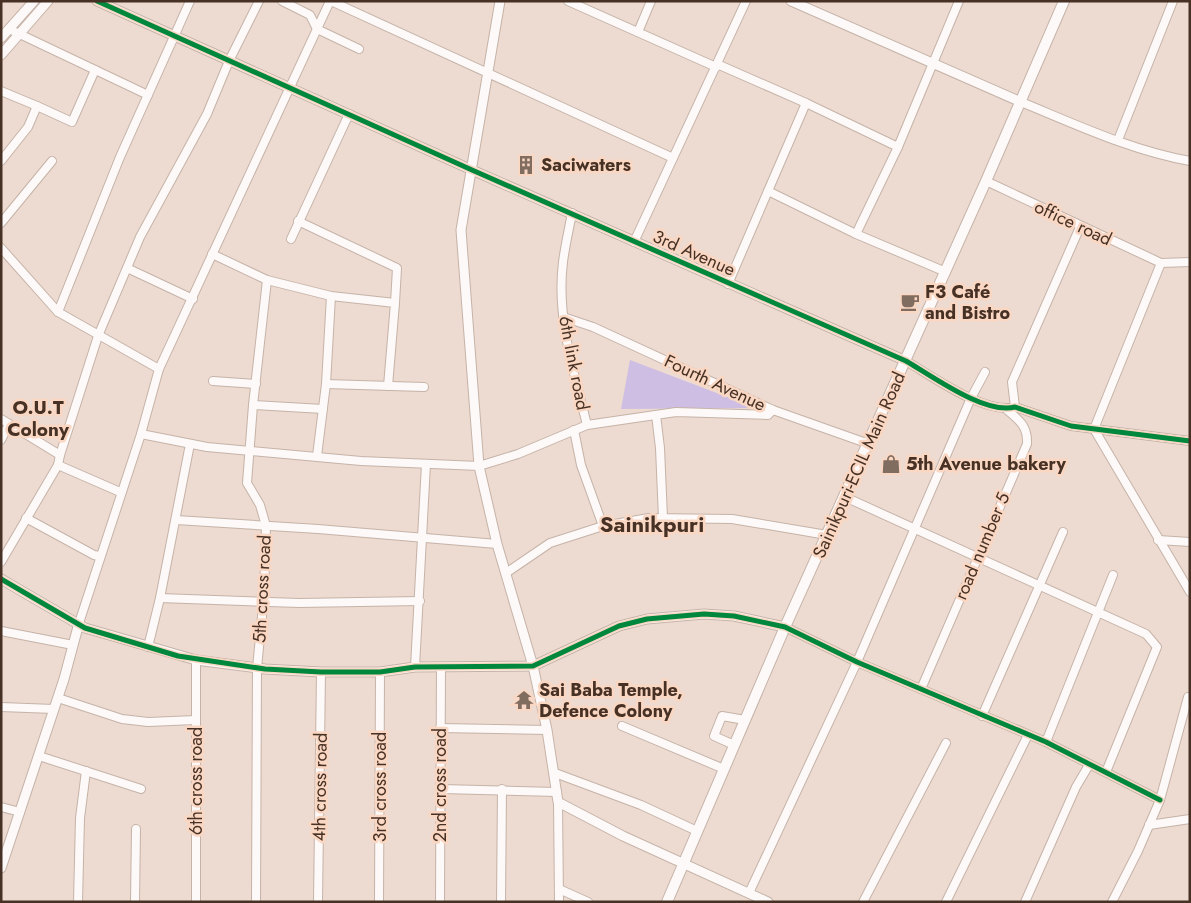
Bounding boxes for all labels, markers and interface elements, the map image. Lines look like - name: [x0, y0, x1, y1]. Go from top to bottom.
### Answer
- place label: Saciwaters: [541, 152, 631, 178]
- building icon: Saciwaters: [515, 154, 537, 176]
- street label: office road: [1030, 194, 1116, 252]
- street label: 3rd Avenue: [649, 223, 739, 283]
- place label: F3 Café and Bistro: [925, 279, 1011, 326]
- cafe icon: F3 Café and Bistro: [899, 291, 921, 313]
- street label: 6th link road: [552, 314, 596, 412]
- street label: Fourth Avenue: [660, 348, 770, 418]
- street label: Sainikpuri-ECIL Main Road: [806, 368, 912, 562]
- district label: O.U.T Colony: [7, 394, 70, 443]
- place label: 5th Avenue bakery: [906, 451, 1066, 477]
- shop icon: 5th Avenue bakery: [880, 453, 902, 475]
- street label: road number 5: [948, 488, 1016, 604]
- district label: Sainikpuri: [600, 508, 704, 540]
- street label: 5th cross road: [246, 534, 278, 644]
- place label: Sai Baba Temple, Defence Colony: [539, 677, 683, 724]
- temple icon: Sai Baba Temple, Defence Colony: [513, 689, 535, 711]
- street label: 6th cross road: [183, 727, 209, 835]
- street label: 2nd cross road: [427, 728, 453, 842]
- street label: 3rd cross road: [367, 732, 393, 842]
- street label: 4th cross road: [306, 733, 334, 841]

